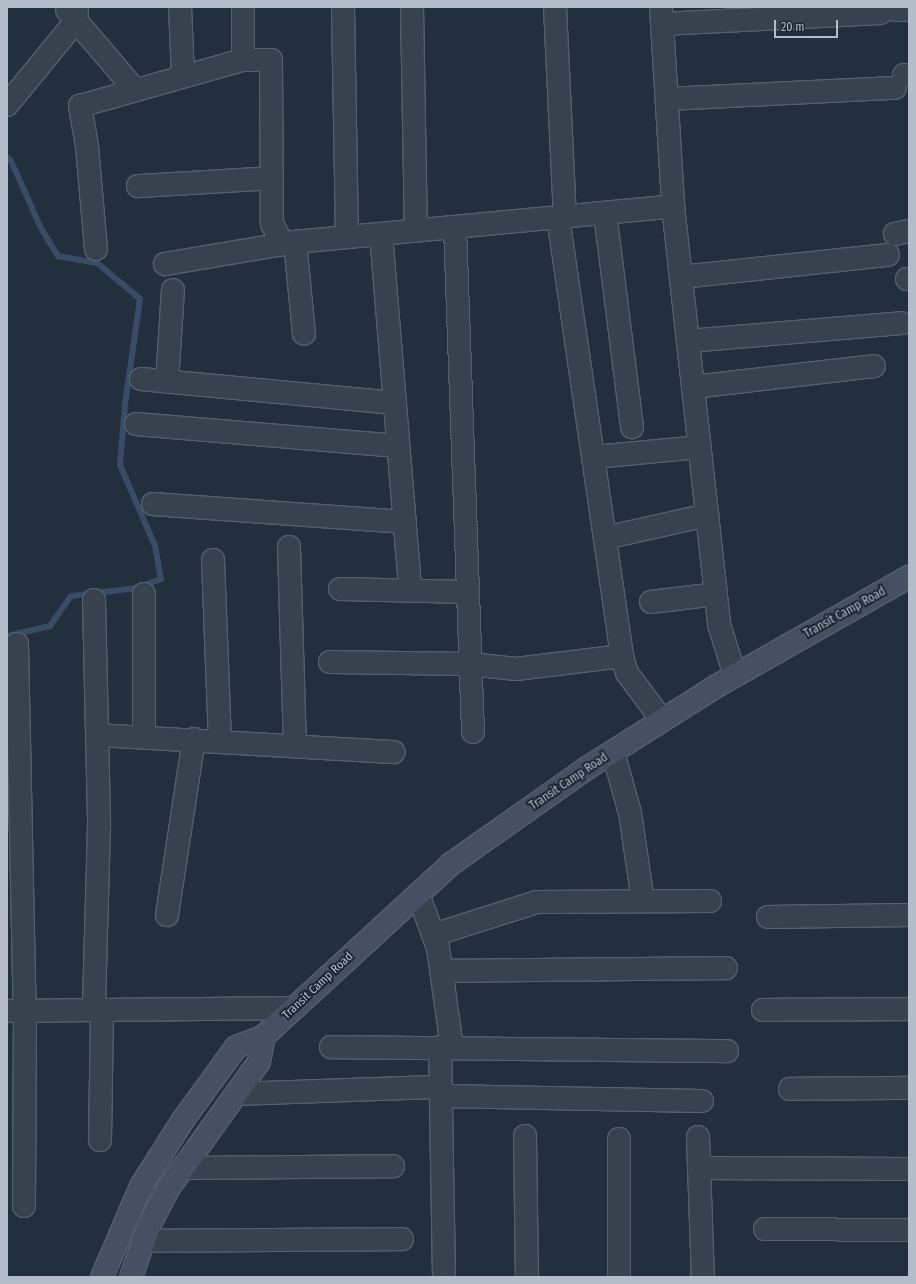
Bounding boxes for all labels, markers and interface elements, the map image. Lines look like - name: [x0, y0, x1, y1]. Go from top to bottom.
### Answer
- scale bar: [776, 12, 840, 38]
- text: 20 m: [781, 20, 805, 34]
- street label: Transit Camp Road: [802, 585, 888, 641]
- street label: Transit Camp Road: [527, 751, 611, 813]
- street label: Transit Camp Road: [280, 950, 356, 1022]

